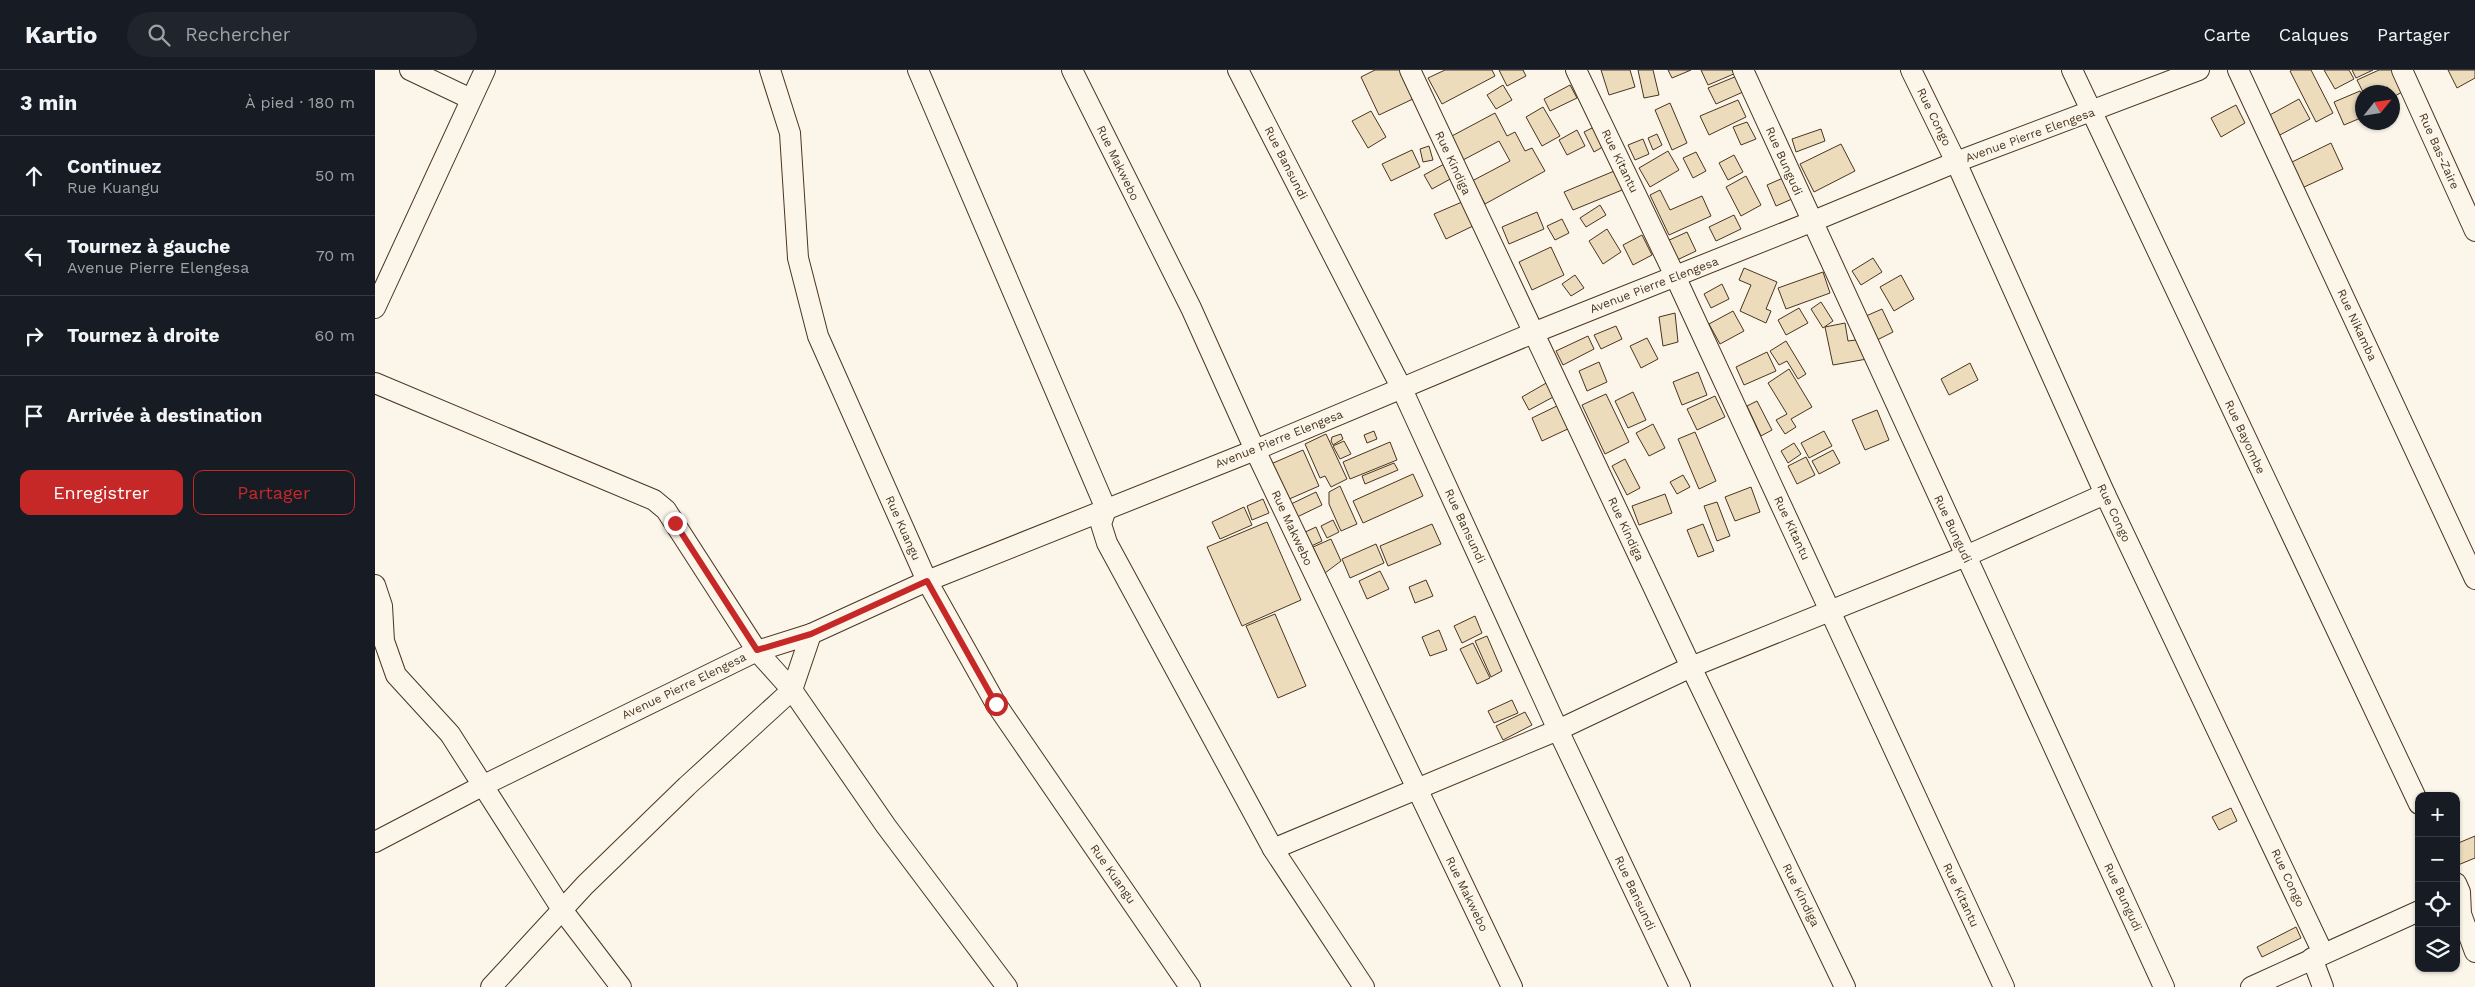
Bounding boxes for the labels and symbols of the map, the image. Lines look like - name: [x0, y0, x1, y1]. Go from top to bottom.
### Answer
- north arrow: [2355, 85, 2400, 130]
- street label: Rue Congo: [1914, 86, 1954, 148]
- street label: Avenue Pierre Elengesa: [1963, 105, 2097, 165]
- street label: Rue Bas-Zaire: [2416, 111, 2462, 191]
- street label: Rue Makwebo: [1094, 123, 1142, 203]
- street label: Rue Bansundi: [1262, 124, 1310, 202]
- street label: Rue Bungudi: [1763, 125, 1805, 197]
- street label: Rue Kitantu: [1599, 127, 1641, 195]
- street label: Rue Kindiga: [1432, 129, 1474, 197]
- street label: Avenue Pierre Elengesa: [1588, 254, 1721, 316]
- street label: Rue Nikamba: [2334, 287, 2380, 363]
- street label: Rue Bayombe: [2222, 398, 2268, 476]
- street label: Avenue Pierre Elengesa: [1213, 407, 1345, 471]
- street label: Rue Congo: [2094, 482, 2134, 544]
- street label: Rue Bansundi: [1442, 487, 1488, 565]
- street label: Rue Makwebo: [1268, 488, 1316, 568]
- street label: Rue Bungudi: [1931, 493, 1975, 565]
- street label: Rue Kuangu: [883, 494, 923, 562]
- street label: Rue Kitantu: [1771, 494, 1813, 562]
- street label: Rue Kindiga: [1605, 495, 1647, 563]
- route end: [664, 512, 687, 535]
- street label: Avenue Pierre Elengesa: [619, 650, 749, 722]
- route start: [985, 693, 1008, 716]
- street label: Rue Kuangu: [1087, 842, 1139, 906]
- street label: Rue Congo: [2268, 847, 2308, 909]
- street label: Rue Makwebo: [1443, 854, 1491, 934]
- street label: Rue Bansundi: [1612, 854, 1658, 932]
- street label: Rue Kindiga: [1780, 861, 1822, 929]
- street label: Rue Kitantu: [1940, 861, 1982, 929]
- street label: Rue Bungudi: [2101, 861, 2145, 933]

